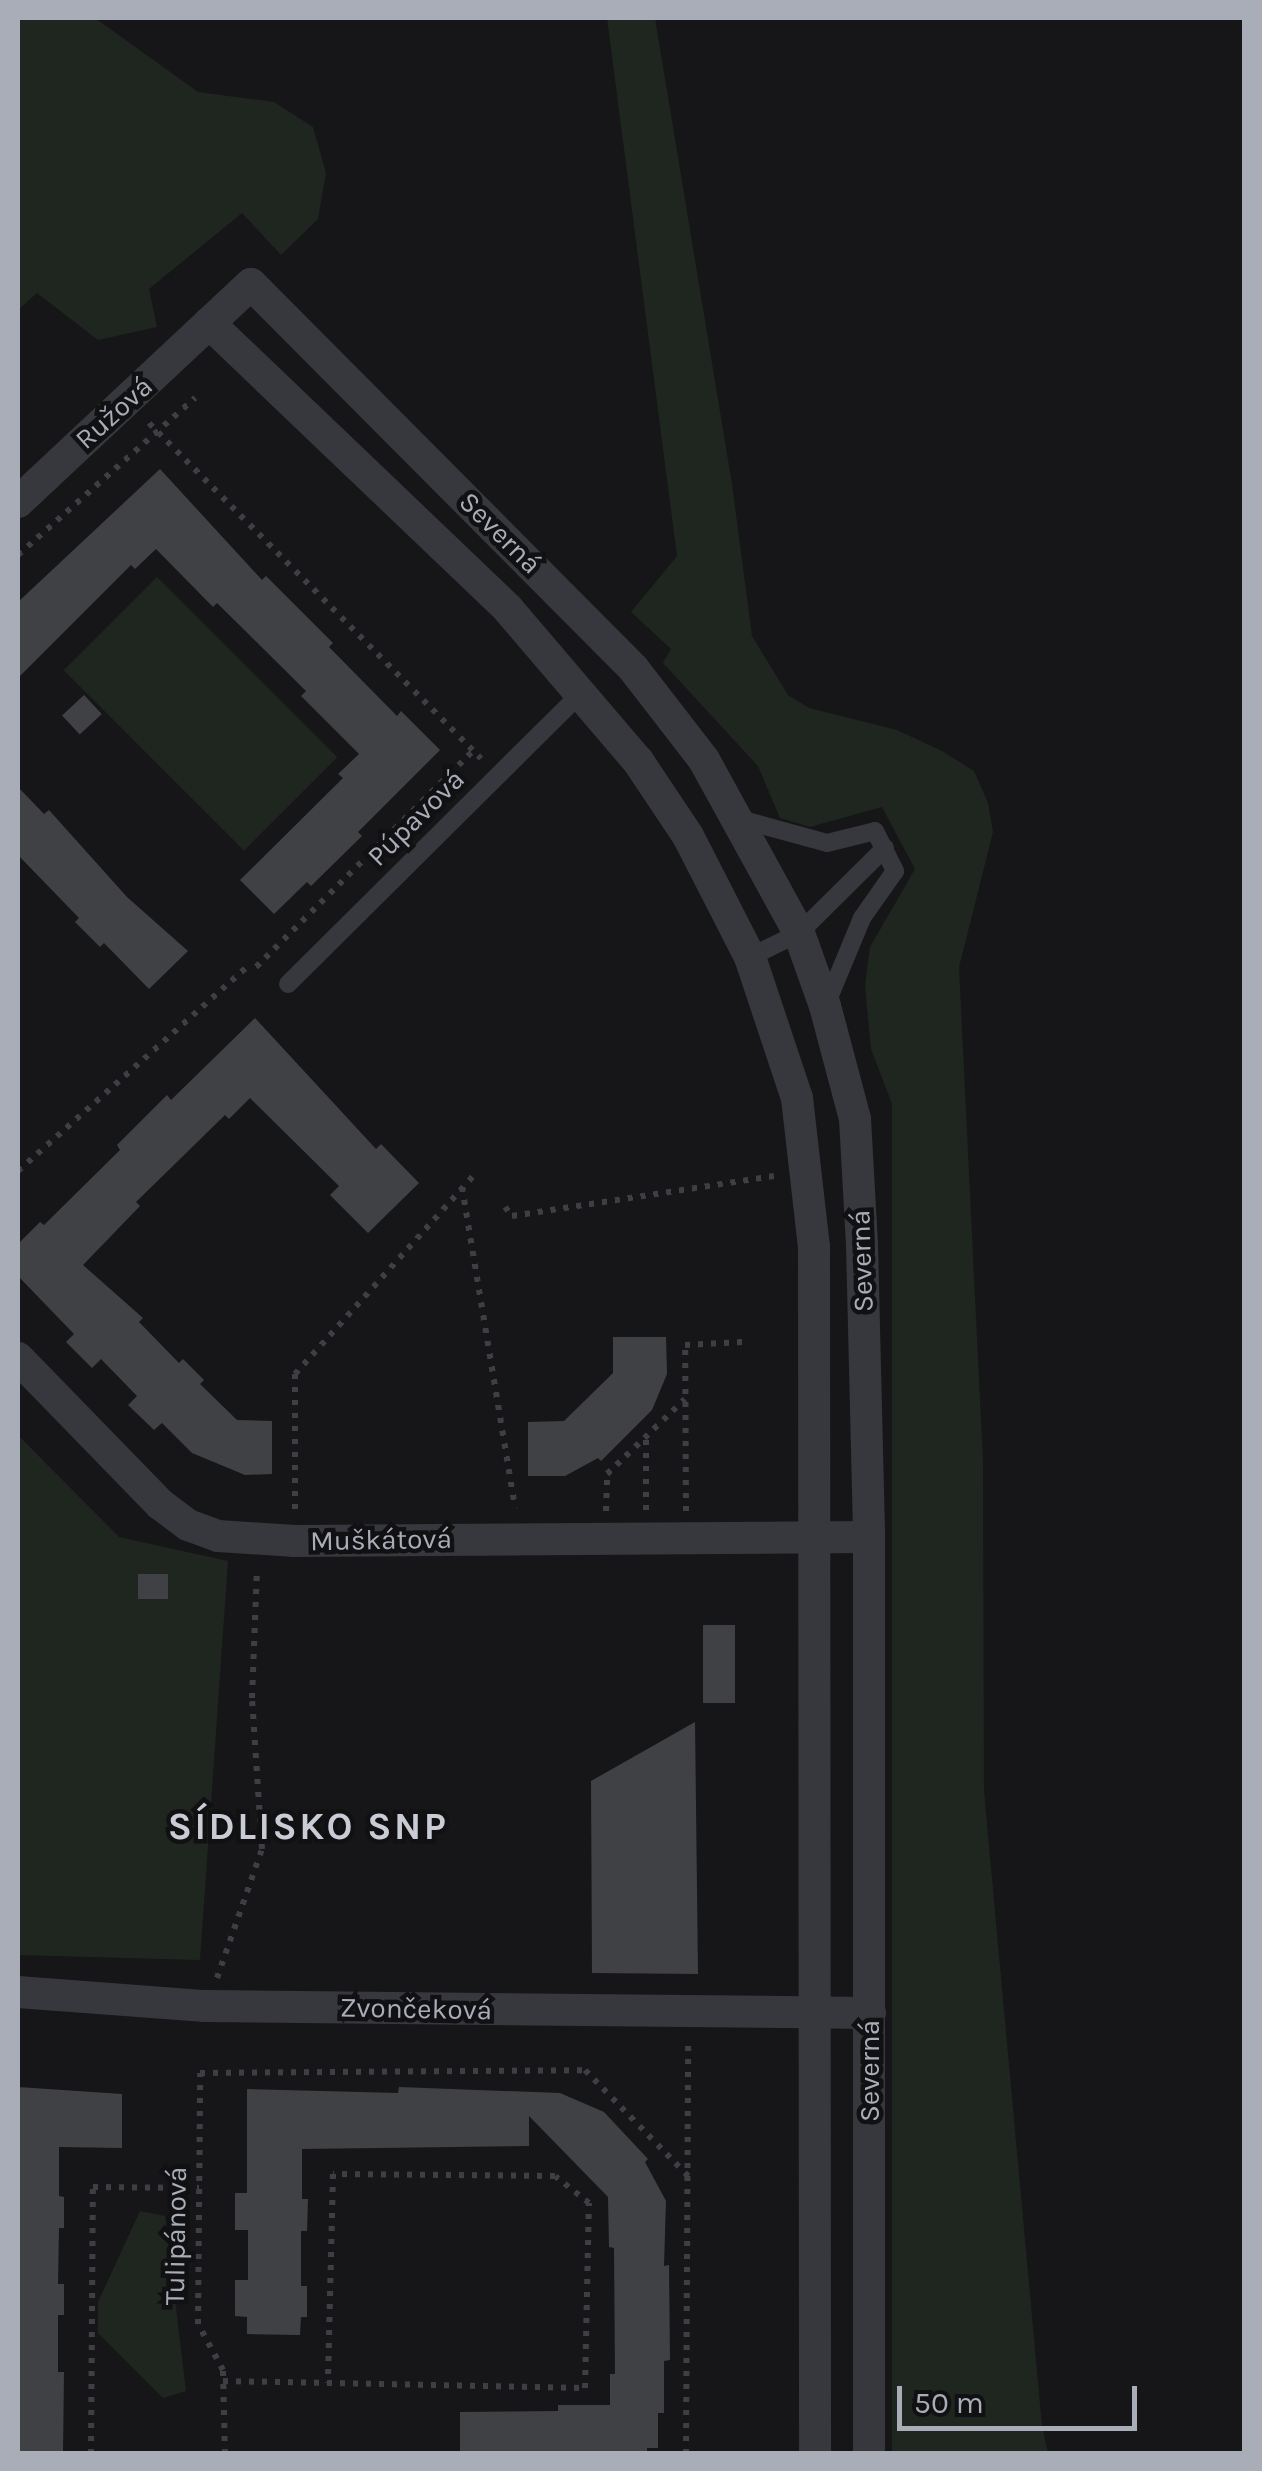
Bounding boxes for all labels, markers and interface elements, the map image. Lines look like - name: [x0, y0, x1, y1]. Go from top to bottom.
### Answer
- street label: Ružová: [69, 370, 159, 456]
- street label: Severná: [452, 485, 548, 581]
- street label: Púpavová: [361, 763, 471, 873]
- street label: Severná: [843, 1209, 881, 1313]
- street label: Muškátová: [310, 1522, 452, 1558]
- district label: SÍDLISKO SNP: [168, 1804, 448, 1850]
- street label: Zvončeková: [340, 1991, 492, 2027]
- street label: Severná: [853, 2020, 887, 2122]
- street label: Tulipánová: [158, 2166, 194, 2306]
- scale bar: [902, 2366, 1142, 2428]
- text: 50 m: [914, 2385, 984, 2421]

